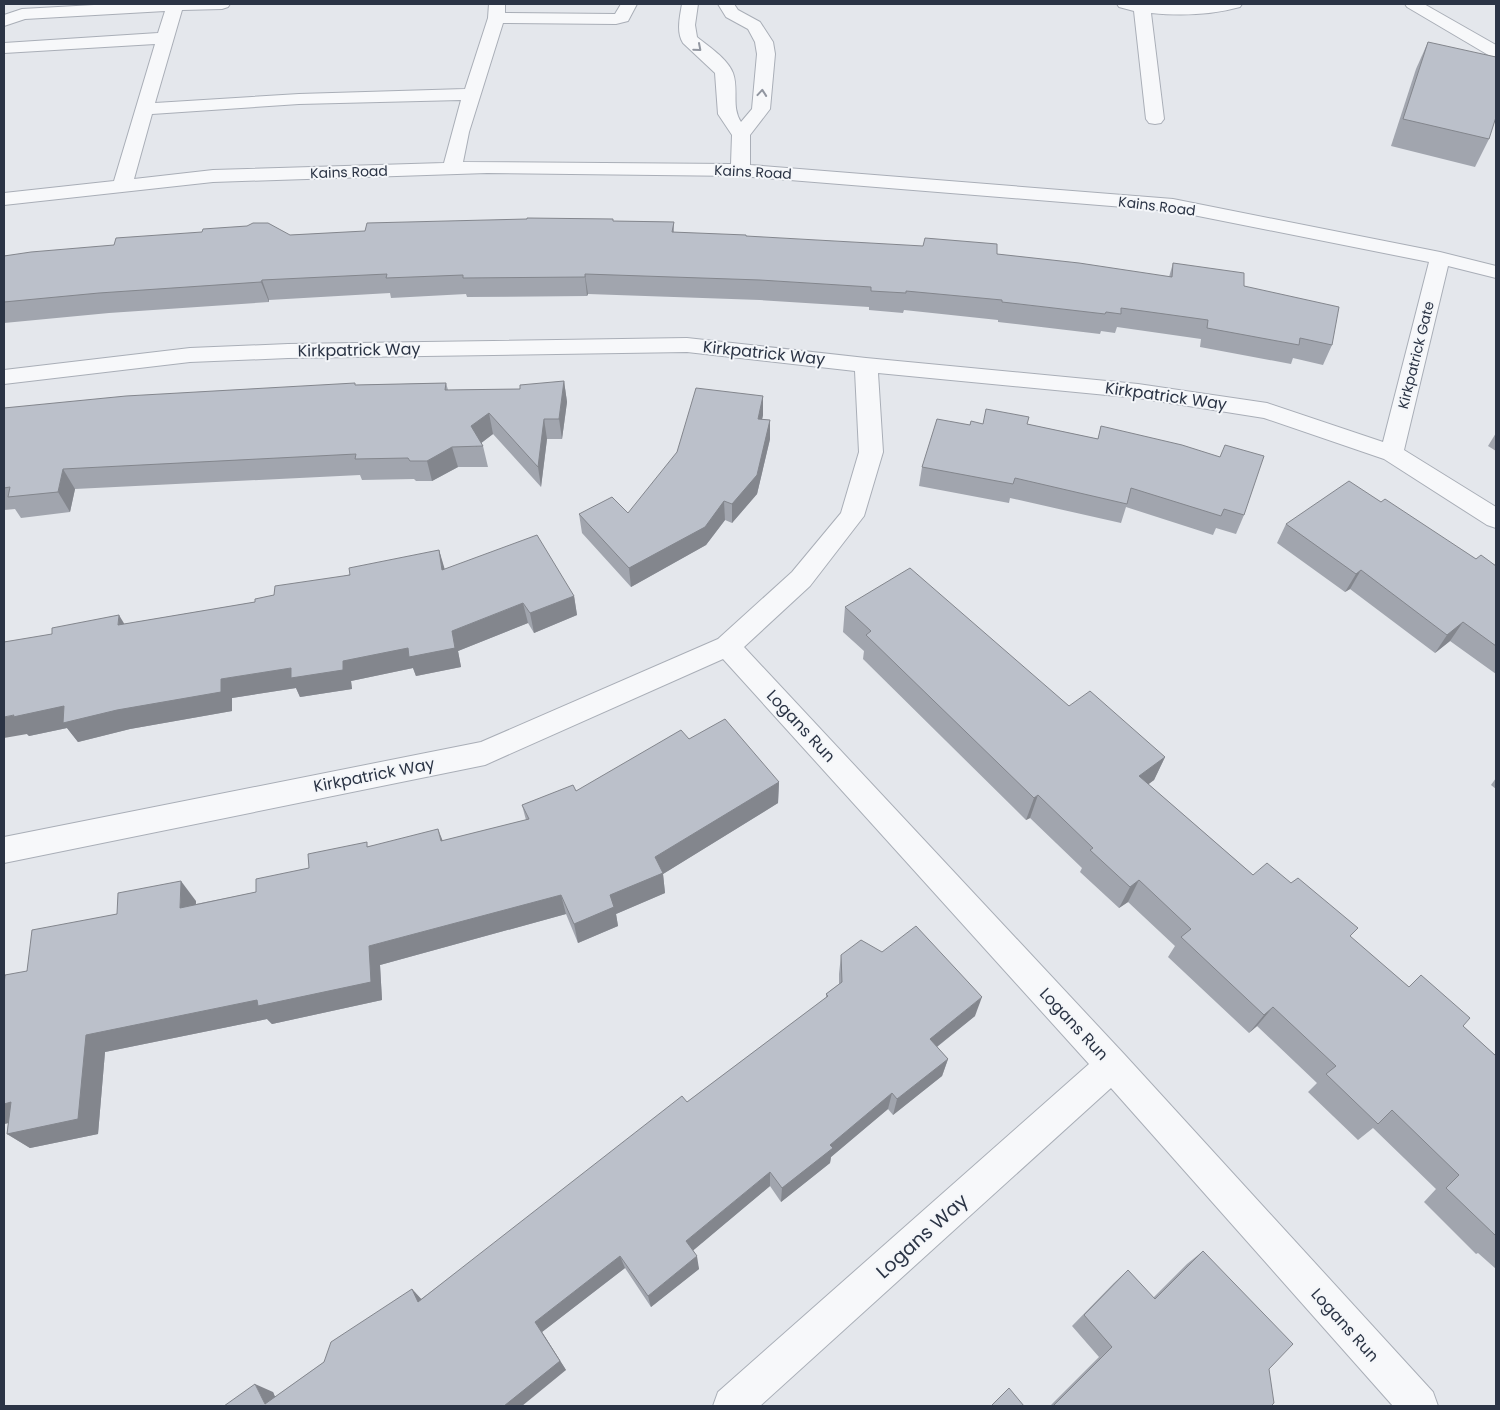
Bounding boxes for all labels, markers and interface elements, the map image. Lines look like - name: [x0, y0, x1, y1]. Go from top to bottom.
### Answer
- one-way arrow: [692, 42, 701, 51]
- one-way arrow: [756, 88, 767, 96]
- street label: Kains Road: [714, 160, 792, 184]
- street label: Kains Road: [310, 161, 388, 183]
- street label: Kains Road: [1117, 191, 1197, 221]
- street label: Kirkpatrick Gate: [1393, 299, 1439, 411]
- street label: Kirkpatrick Way: [702, 335, 826, 371]
- street label: Kirkpatrick Way: [297, 337, 421, 363]
- street label: Kirkpatrick Way: [1104, 376, 1228, 416]
- street label: Logans Run: [761, 685, 841, 767]
- street label: Kirkpatrick Way: [312, 752, 436, 798]
- street label: Logans Run: [1034, 983, 1114, 1065]
- street label: Logans Way: [870, 1187, 974, 1285]
- street label: Logans Run: [1306, 1283, 1384, 1367]

